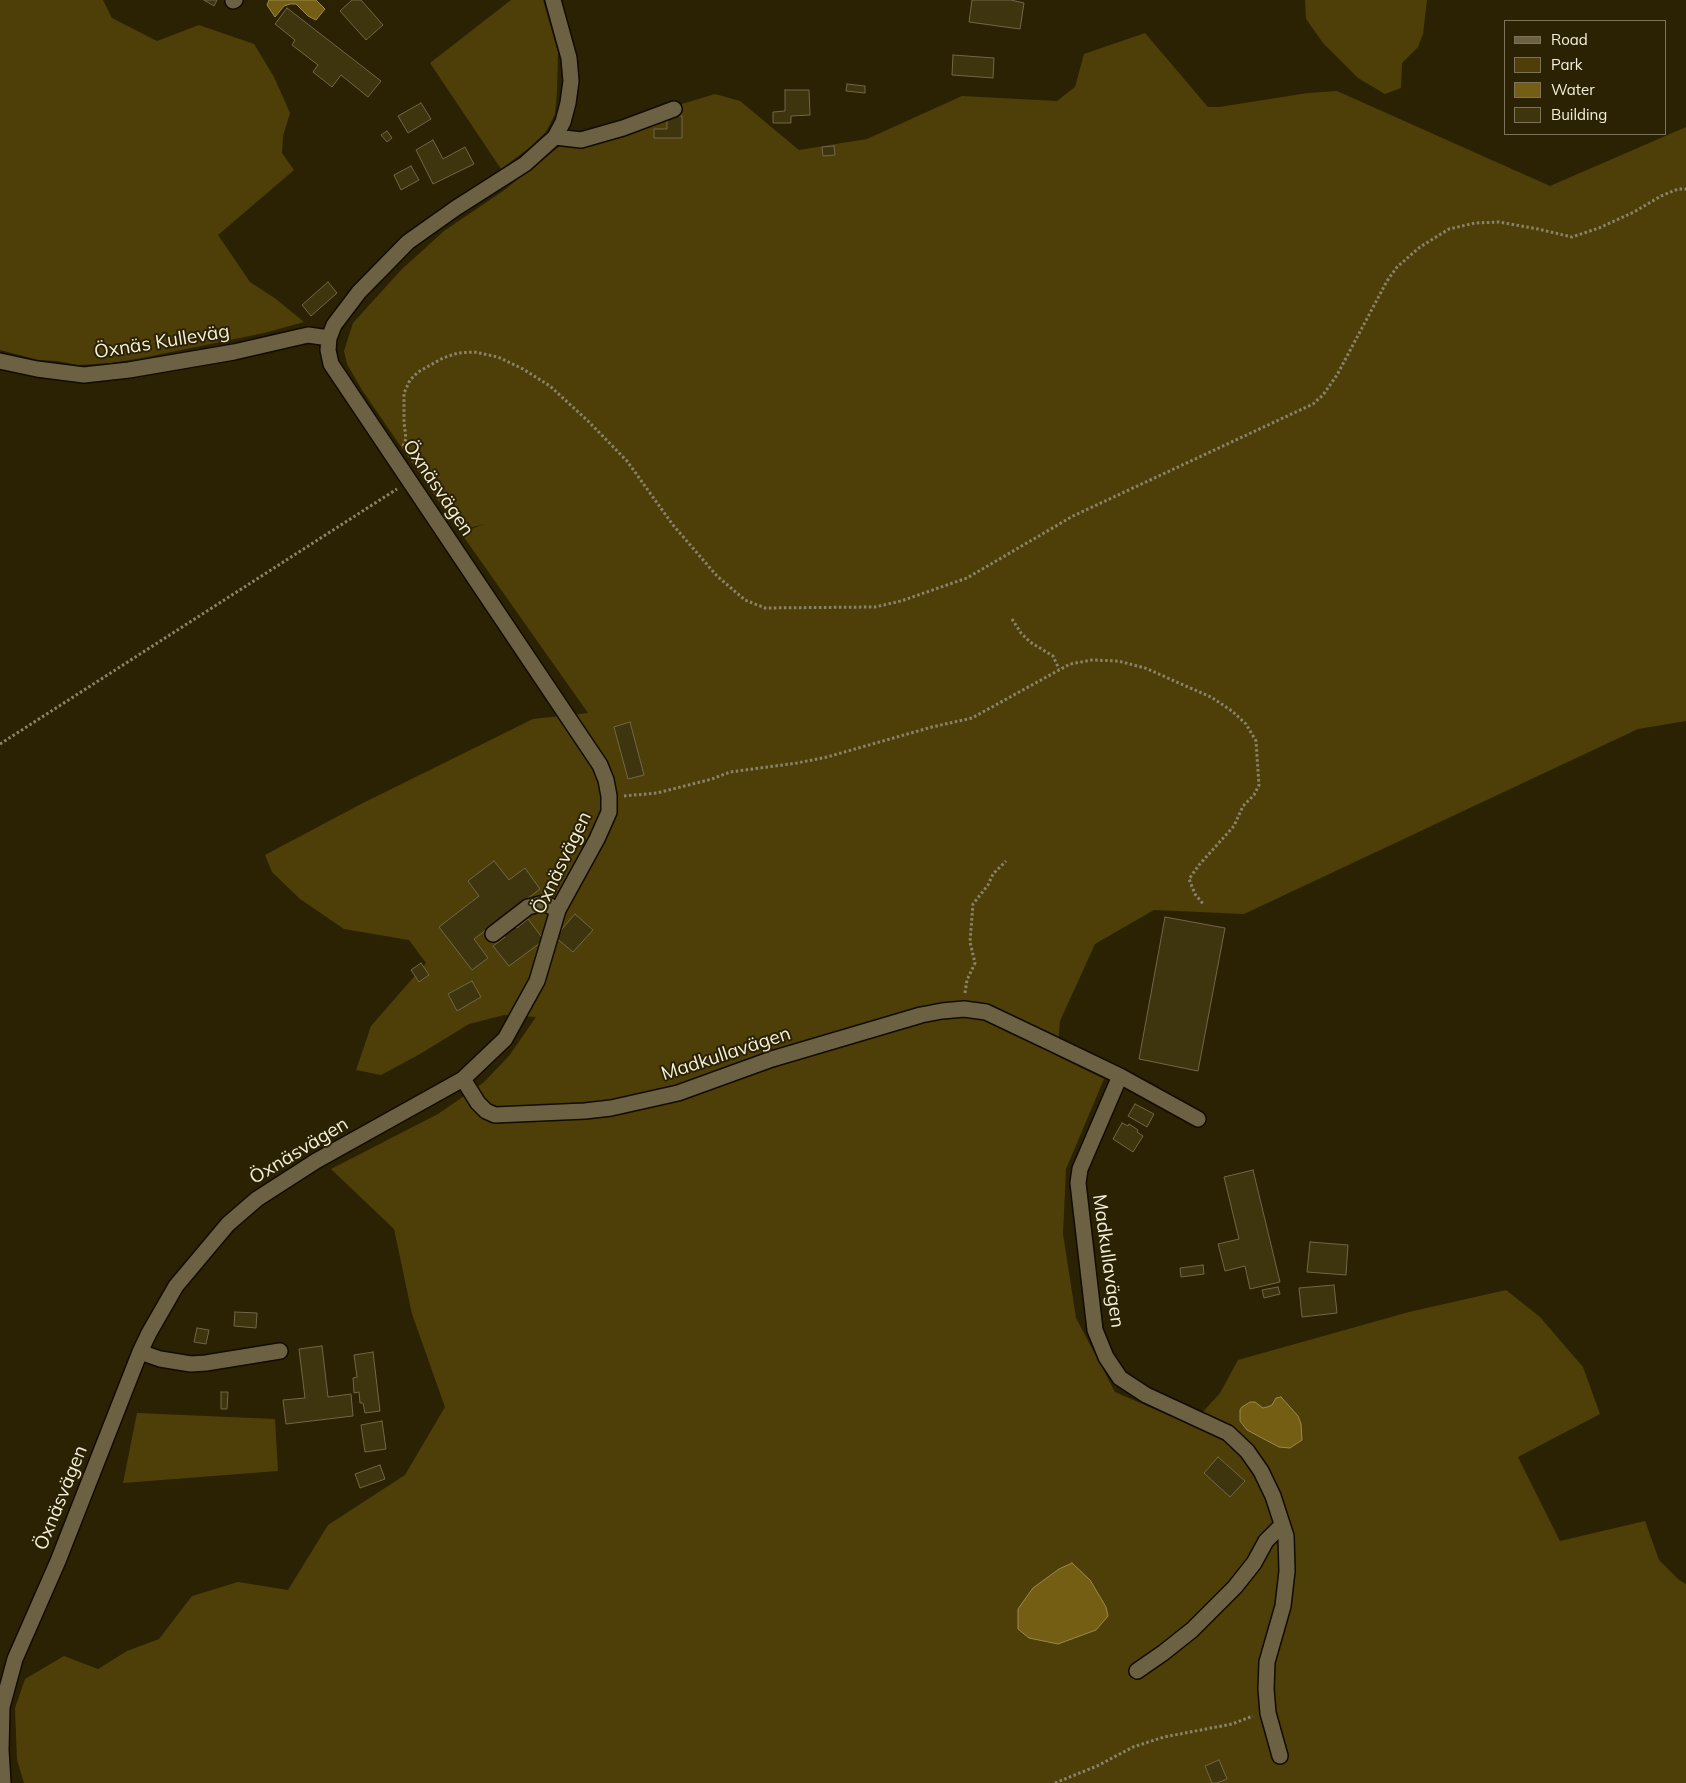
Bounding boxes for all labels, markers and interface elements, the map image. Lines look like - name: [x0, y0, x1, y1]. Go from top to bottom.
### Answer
- legend: [1504, 20, 1666, 135]
- text: Road: [1551, 30, 1588, 49]
- text: Park: [1551, 55, 1583, 74]
- text: Water: [1551, 80, 1595, 99]
- text: Building: [1551, 105, 1607, 124]
- street label: Öxnäs Kulleväg: [93, 320, 231, 364]
- street label: Öxnäsvägen: [398, 436, 478, 540]
- street label: Öxnäsvägen: [527, 808, 597, 918]
- street label: Madkullavägen: [658, 1022, 794, 1086]
- street label: Öxnäsvägen: [246, 1113, 352, 1189]
- street label: Madkullavägen: [1087, 1193, 1129, 1329]
- street label: Öxnäsvägen: [30, 1442, 92, 1554]

